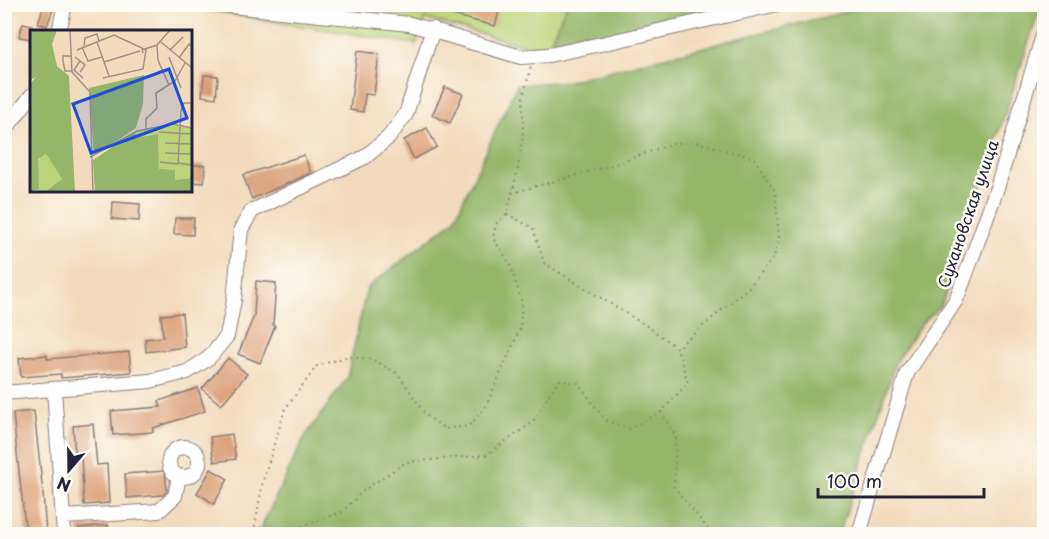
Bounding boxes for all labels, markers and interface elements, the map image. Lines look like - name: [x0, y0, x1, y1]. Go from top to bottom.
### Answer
- inset map: [30, 30, 192, 192]
- street label: Сухановская улица: [930, 136, 1004, 291]
- north arrow: [39, 440, 99, 500]
- scale bar: [818, 461, 984, 499]
- text: 100 m: [827, 467, 882, 494]
- text: N: [53, 472, 74, 498]

